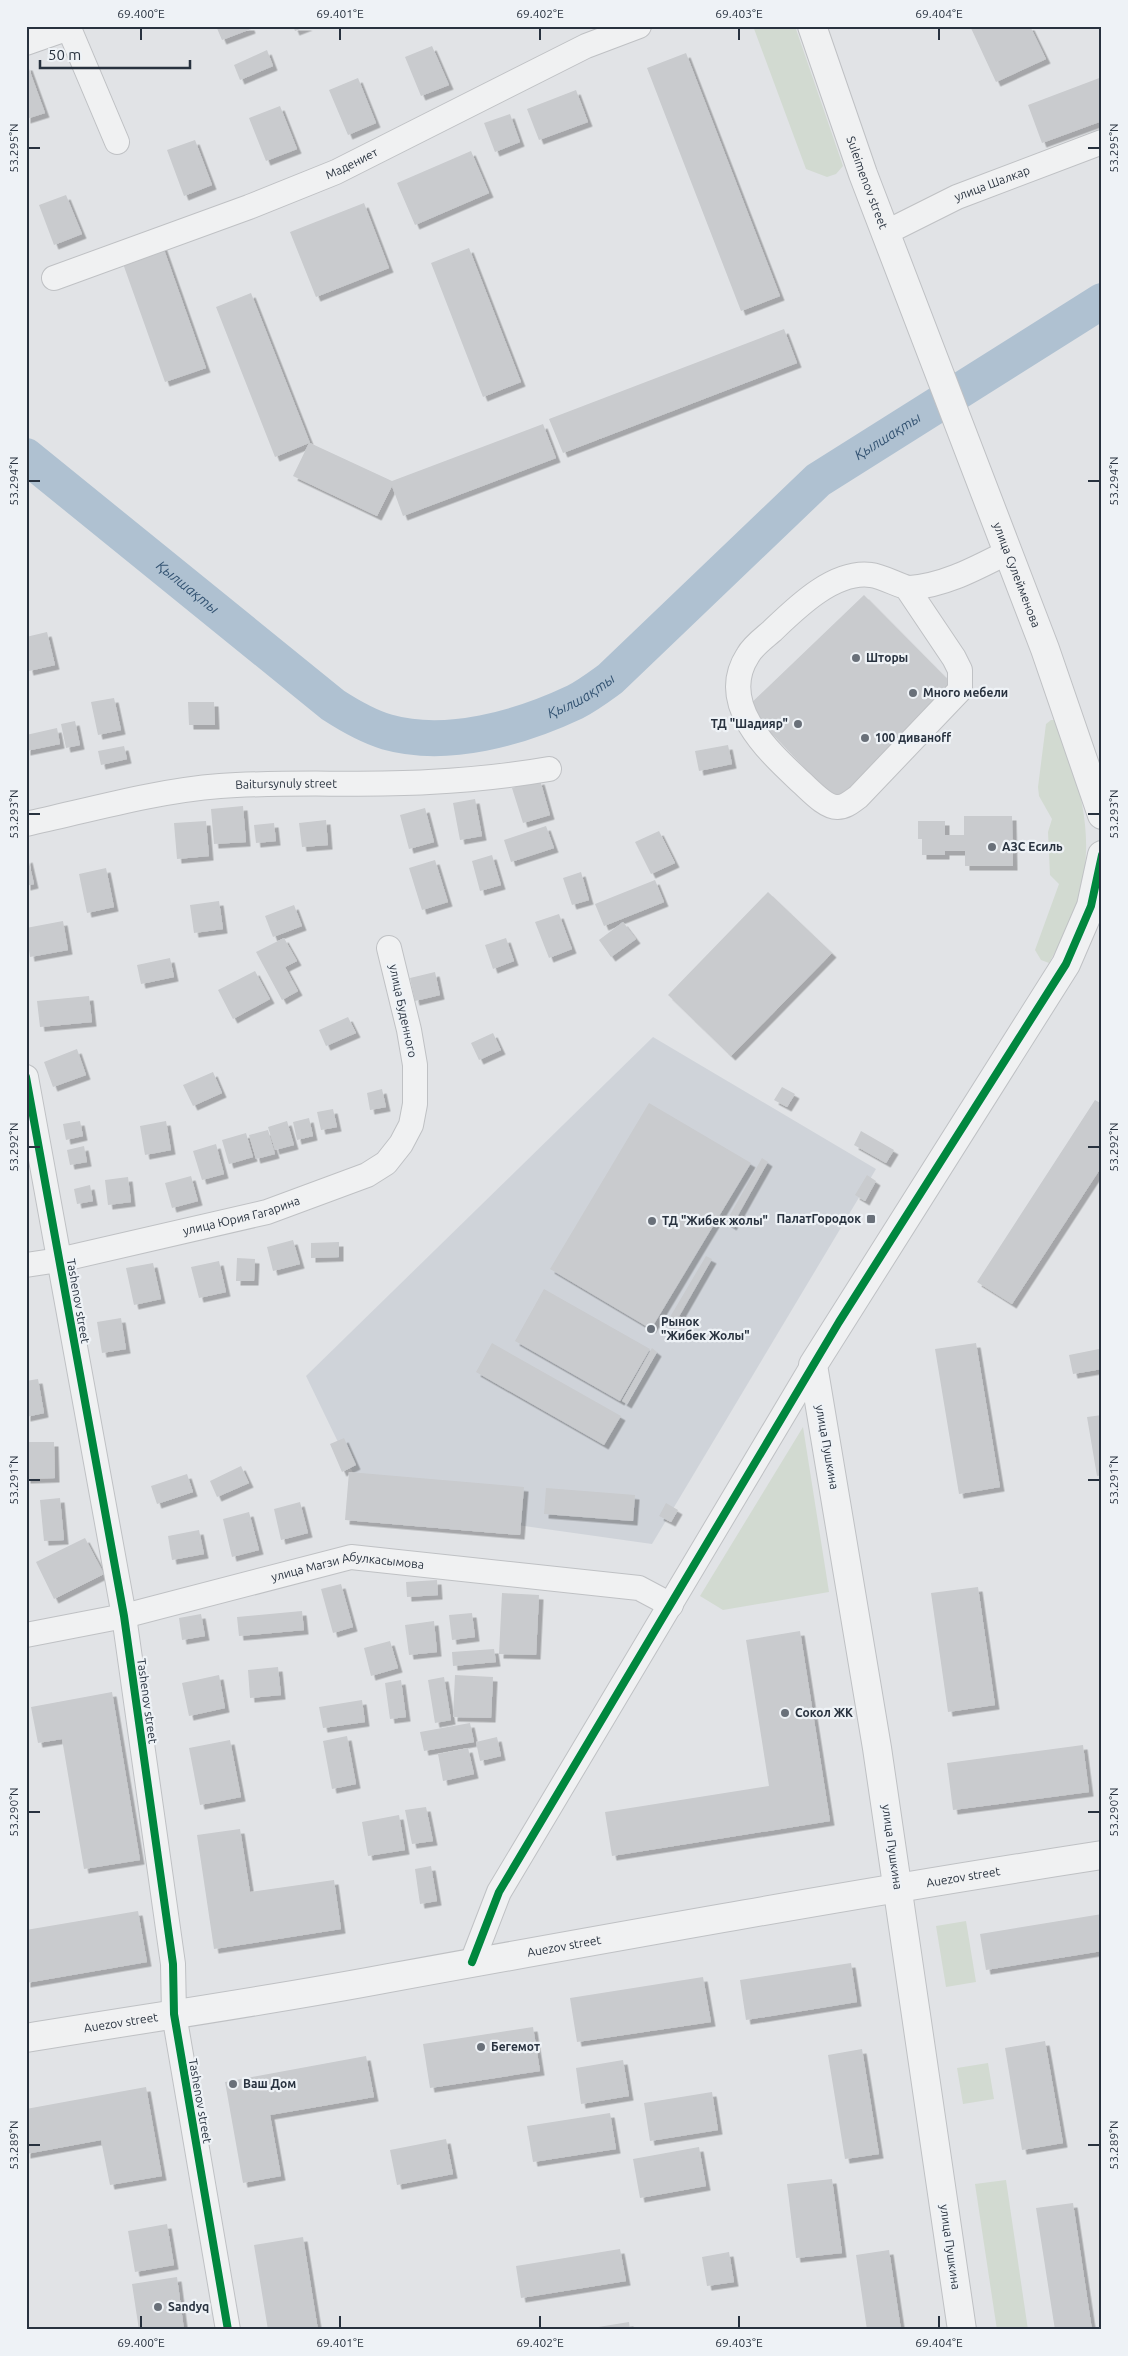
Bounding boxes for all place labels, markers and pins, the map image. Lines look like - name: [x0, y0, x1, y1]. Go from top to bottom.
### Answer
- place label: Шторы: [866, 651, 908, 664]
- marker: Шторы: [850, 652, 862, 664]
- place label: Много мебели: [923, 686, 1008, 699]
- marker: Много мебели: [907, 687, 919, 699]
- place label: ТД "Шадияр": [711, 717, 788, 730]
- marker: ТД "Шадияр": [792, 718, 804, 730]
- place label: 100 диваноff: [875, 731, 951, 744]
- marker: 100 диваноff: [859, 732, 871, 744]
- place label: АЗС Есиль: [1002, 840, 1063, 853]
- marker: АЗС Есиль: [986, 841, 998, 853]
- place label: ПалатГородок: [776, 1212, 861, 1225]
- marker: ПалатГородок: [865, 1213, 877, 1225]
- place label: ТД "Жибек жолы": [662, 1214, 768, 1227]
- marker: ТД "Жибек жолы": [646, 1215, 658, 1227]
- place label: Рынок "Жибек Жолы": [661, 1315, 750, 1342]
- marker: Рынок "Жибек Жолы": [645, 1323, 657, 1335]
- place label: Сокол ЖК: [795, 1706, 853, 1719]
- marker: Сокол ЖК: [779, 1707, 791, 1719]
- place label: Бегемот: [491, 2040, 540, 2053]
- marker: Бегемот: [475, 2041, 487, 2053]
- place label: Ваш Дом: [243, 2077, 296, 2090]
- marker: Ваш Дом: [227, 2078, 239, 2090]
- place label: Sandyq: [168, 2300, 209, 2313]
- marker: Sandyq: [152, 2301, 164, 2313]

